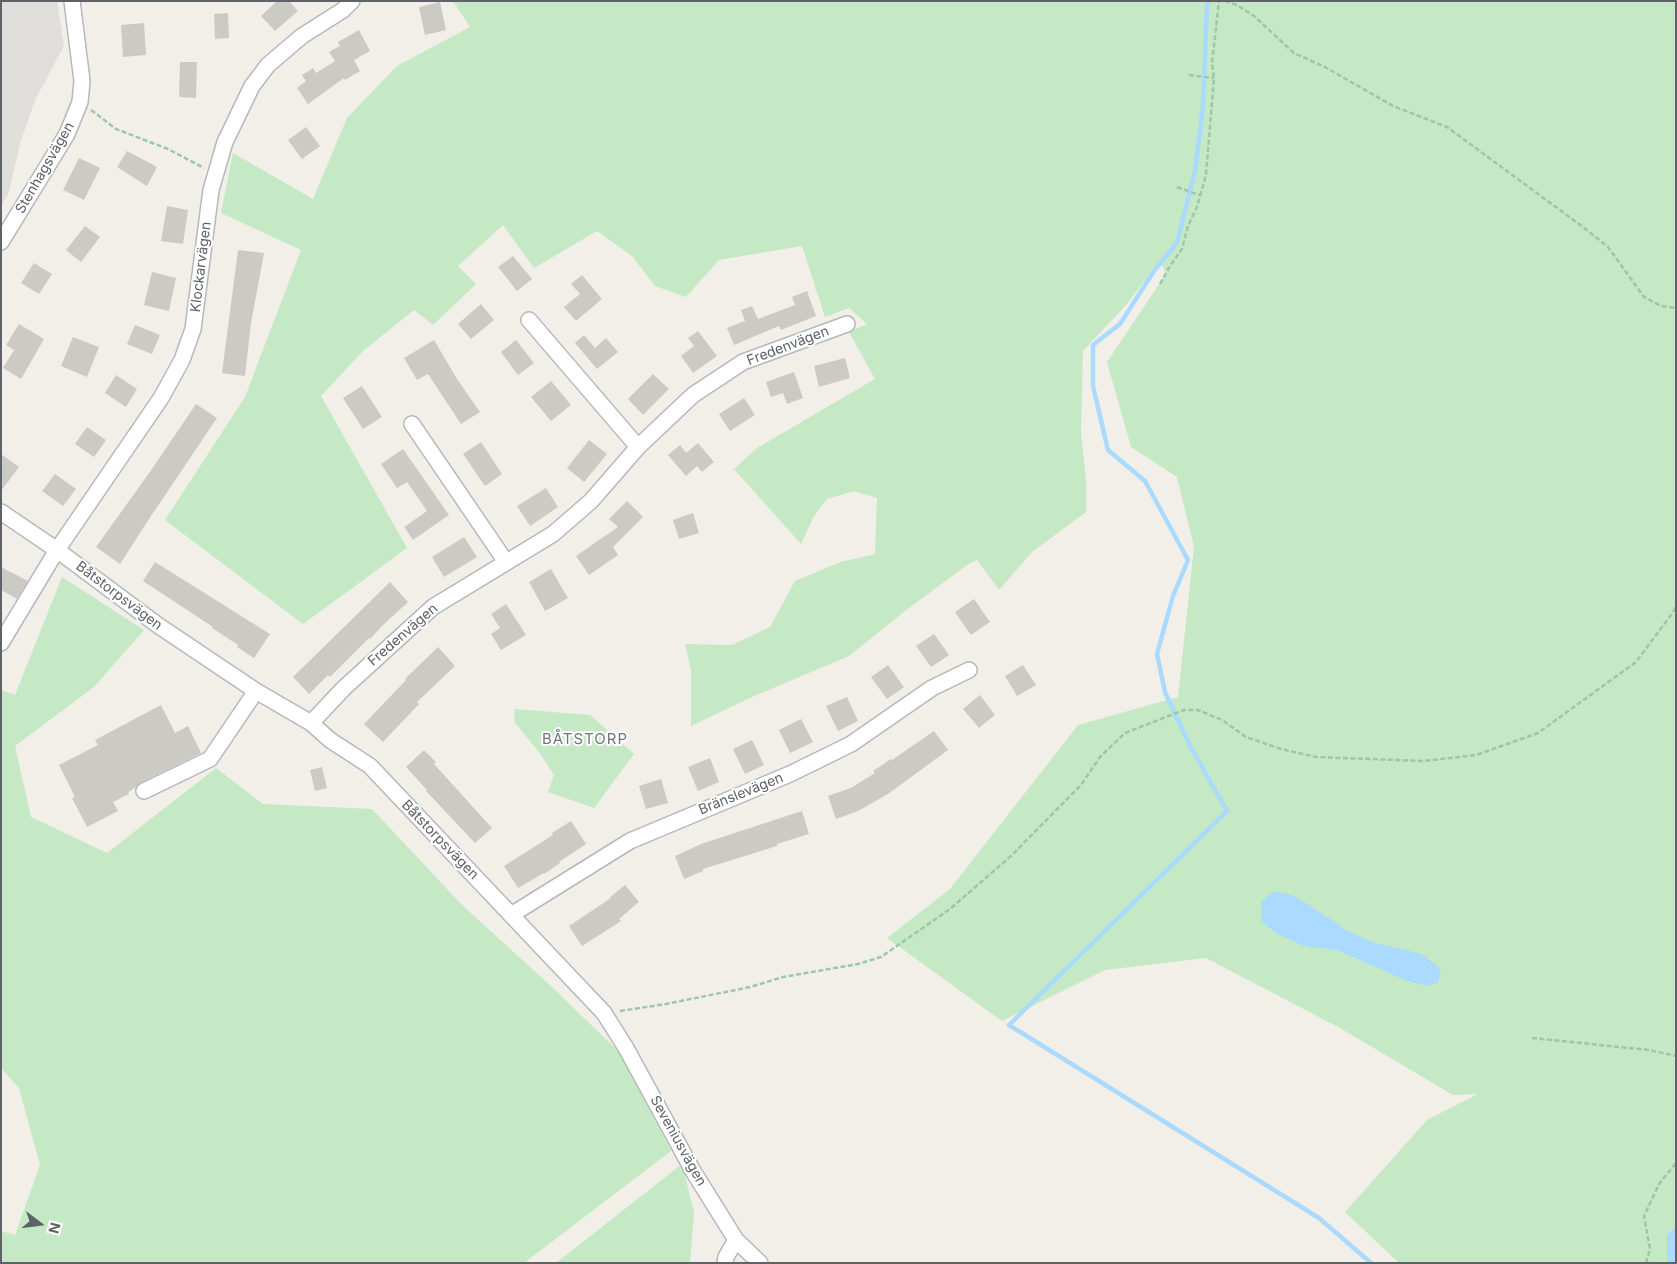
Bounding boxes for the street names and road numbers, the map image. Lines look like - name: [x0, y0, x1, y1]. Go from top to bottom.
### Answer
- street label: Stenhagsvägen: [12, 119, 78, 217]
- street label: Klockarvägen: [187, 221, 215, 313]
- street label: Fredenvägen: [745, 323, 831, 369]
- street label: Båtstorpsvägen: [72, 558, 166, 634]
- street label: Fredenvägen: [365, 600, 441, 670]
- street label: Bränslevägen: [696, 769, 786, 819]
- street label: Båtstorpsvägen: [398, 797, 482, 883]
- street label: Seveniusvägen: [646, 1093, 710, 1189]

